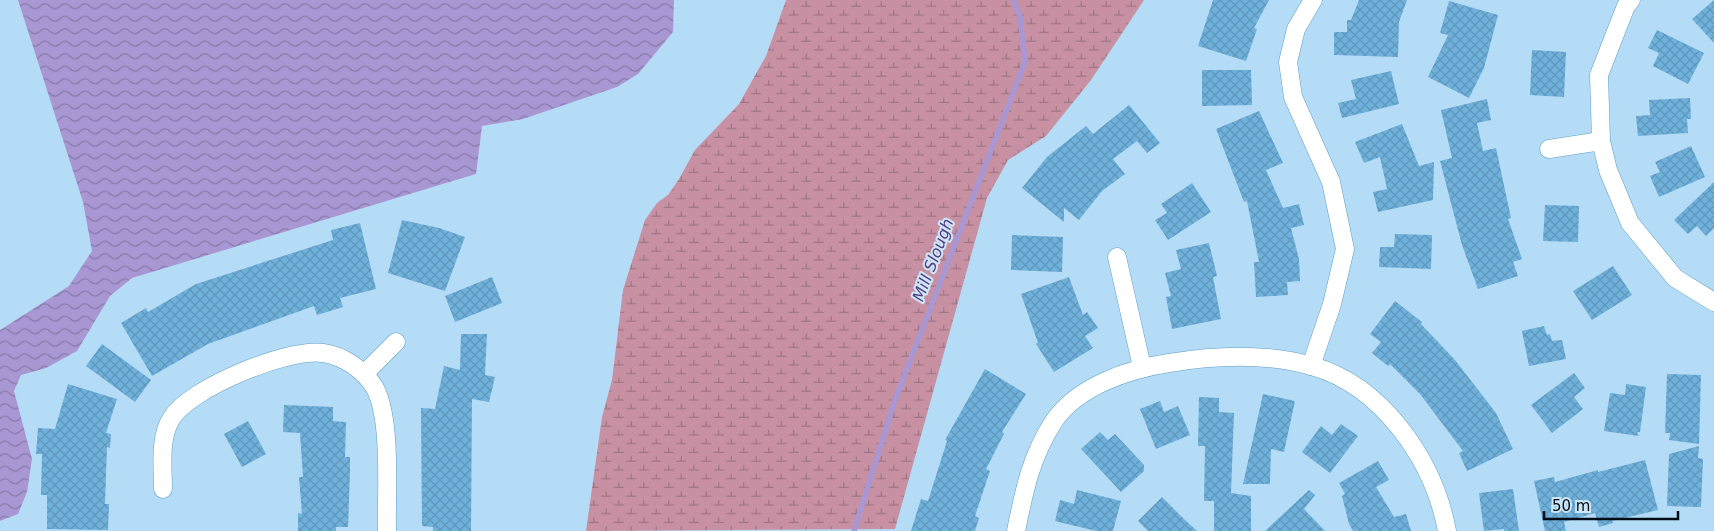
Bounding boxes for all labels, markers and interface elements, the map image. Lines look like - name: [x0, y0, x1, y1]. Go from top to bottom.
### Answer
- water label: Mill Slough: [909, 216, 957, 304]
- scale bar: [1544, 488, 1678, 520]
- text: 50 m: [1552, 497, 1590, 515]

